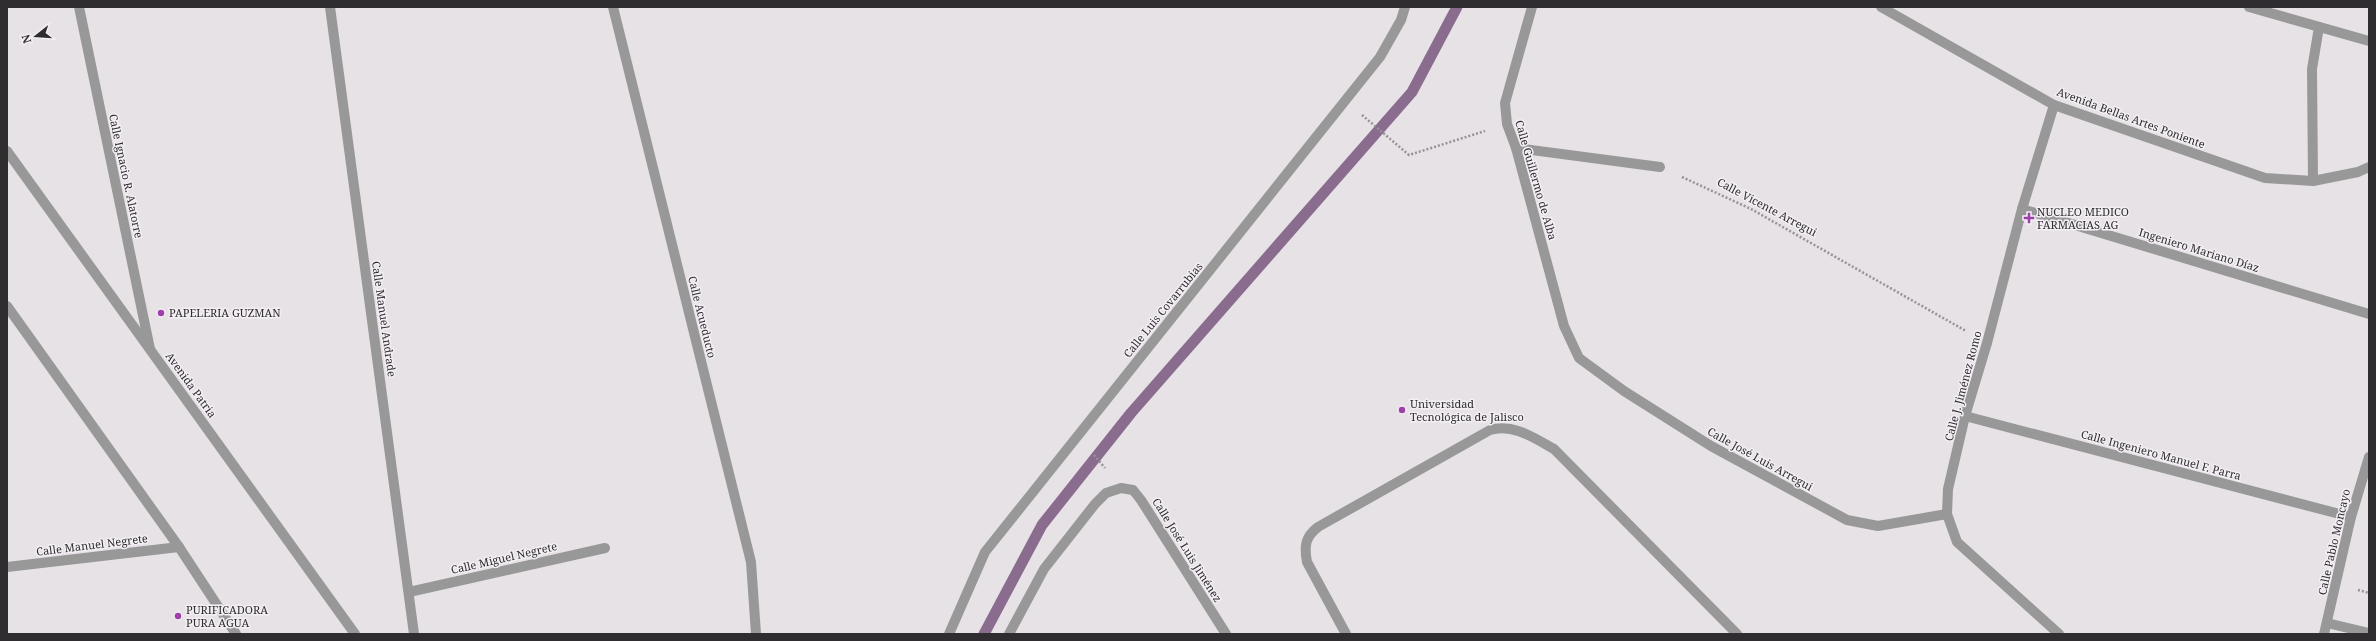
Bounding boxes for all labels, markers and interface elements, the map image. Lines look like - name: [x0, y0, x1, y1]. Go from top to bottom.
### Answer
- north arrow: [16, 16, 56, 56]
- text: N: [17, 32, 34, 45]
- street label: Avenida Bellas Artes Poniente: [2055, 84, 2207, 151]
- street label: Calle Ignacio R. Alatorre: [106, 112, 147, 239]
- street label: Calle Guillermo de Alba: [1512, 118, 1561, 242]
- street label: Calle Vicente Arregui: [1715, 174, 1820, 239]
- place label: NUCLEO MEDICO FARMACIAS AG: [2037, 204, 2129, 232]
- marker: NUCLEO MEDICO FARMACIAS AG: [2024, 213, 2034, 223]
- street label: Ingeniero Mariano Díaz: [2137, 224, 2261, 275]
- street label: Calle Luis Covarrubias: [1120, 259, 1206, 360]
- street label: Calle Manuel Andrade: [369, 260, 400, 378]
- street label: Calle Acueducto: [685, 274, 720, 359]
- place label: PAPELERIA GUZMAN: [169, 305, 281, 320]
- marker: PAPELERIA GUZMAN: [156, 308, 166, 318]
- street label: Calle J. Jiménez Romo: [1941, 329, 1984, 443]
- street label: Avenida Patria: [163, 349, 220, 420]
- place label: Universidad Tecnológica de Jalisco: [1410, 396, 1524, 424]
- marker: Universidad Tecnológica de Jalisco: [1397, 405, 1407, 415]
- street label: Calle José Luis Arregui: [1705, 423, 1816, 494]
- street label: Calle Ingeniero Manuel F. Parra: [2079, 426, 2243, 483]
- street label: Calle Pablo Moncayo: [2314, 487, 2353, 596]
- street label: Calle José Luis Jiménez: [1149, 495, 1226, 605]
- street label: Calle Manuel Negrete: [35, 530, 149, 559]
- street label: Calle Miguel Negrete: [449, 538, 559, 577]
- place label: PURIFICADORA PURA AGUA: [186, 602, 268, 630]
- marker: PURIFICADORA PURA AGUA: [173, 611, 183, 621]

